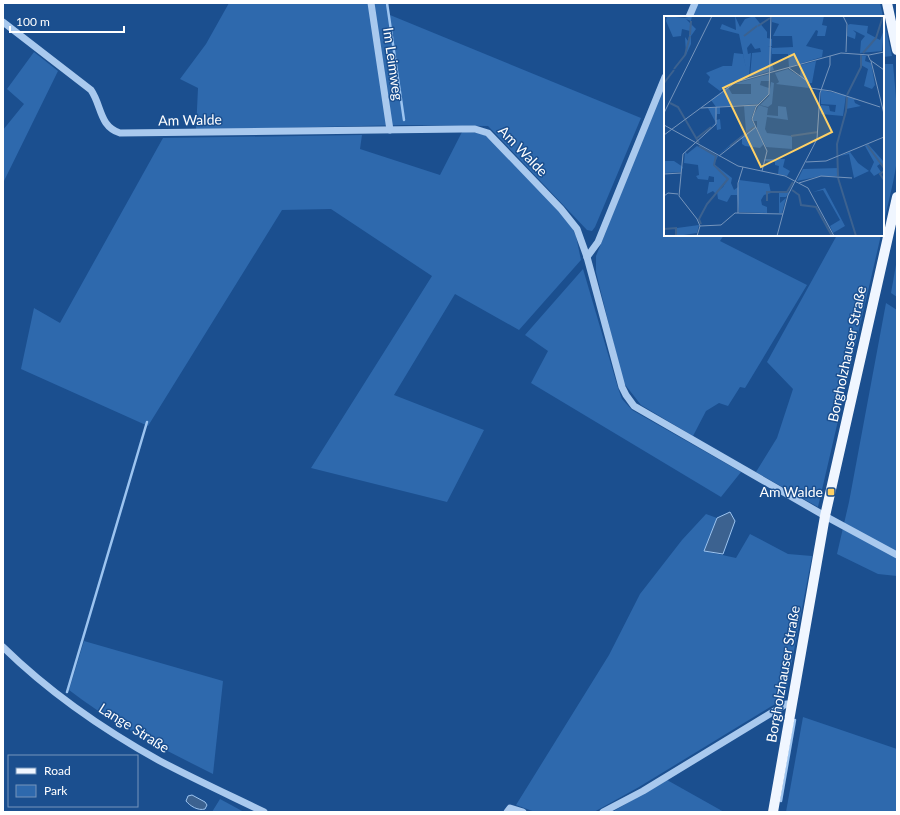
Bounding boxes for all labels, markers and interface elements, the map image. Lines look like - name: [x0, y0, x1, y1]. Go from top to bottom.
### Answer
- scale bar: [10, 8, 124, 34]
- text: 100 m: [16, 14, 50, 29]
- inset map: [664, 16, 884, 236]
- street label: Im Leimweg: [380, 26, 407, 101]
- street label: Am Walde: [158, 110, 222, 129]
- street label: Am Walde: [495, 122, 552, 179]
- street label: Borgholzhauser Straße: [824, 284, 869, 423]
- place label: Am Walde: [759, 483, 823, 500]
- marker: Am Walde: [826, 487, 836, 497]
- street label: Borgholzhauser Straße: [762, 604, 803, 744]
- street label: Lange Straße: [96, 699, 173, 756]
- legend: [8, 755, 138, 807]
- text: Road: [44, 763, 71, 778]
- text: Park: [44, 783, 68, 798]

